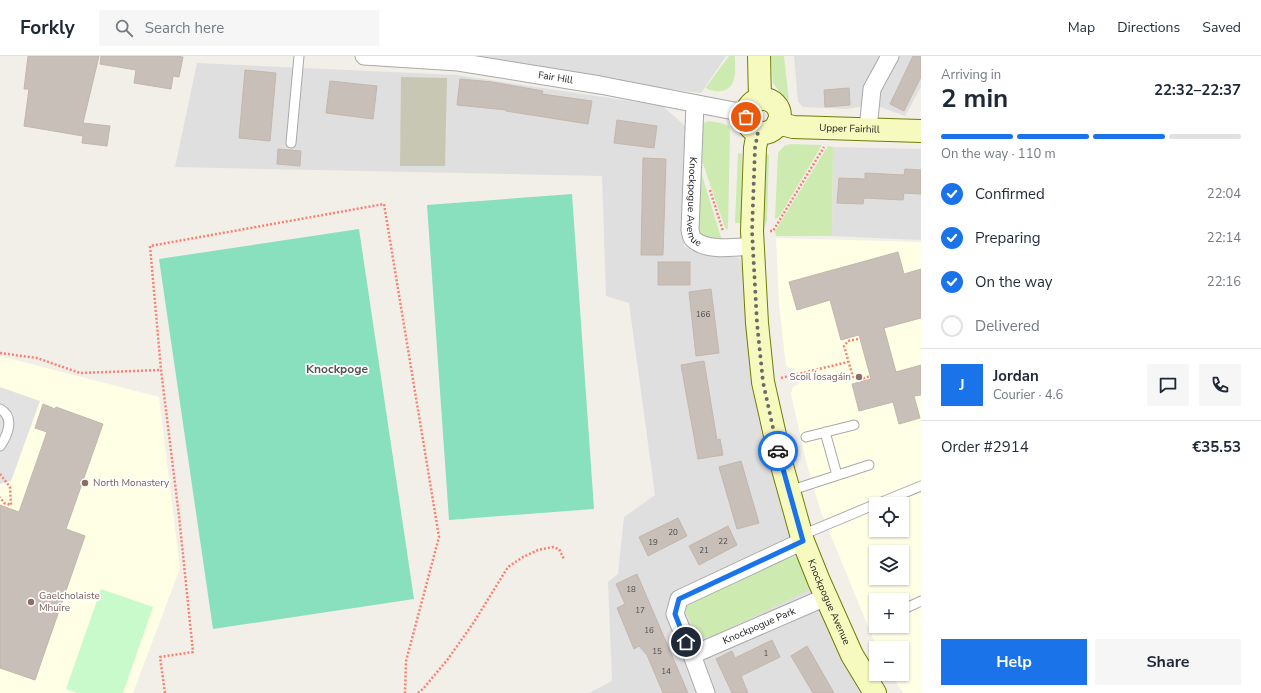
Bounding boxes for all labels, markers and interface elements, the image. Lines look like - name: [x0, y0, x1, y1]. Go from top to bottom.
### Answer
- search box: [99, 10, 379, 46]
- text: Forkly: [20, 15, 75, 41]
- icon: search: [113, 17, 135, 39]
- text: Search here: [145, 18, 224, 38]
- text: Map: [1068, 18, 1095, 37]
- text: Directions: [1117, 18, 1180, 37]
- text: Saved: [1202, 18, 1241, 37]
- text: Arriving in: [941, 66, 1001, 84]
- street label: Fair Hill: [537, 68, 574, 88]
- text: 22:32–22:37: [1154, 80, 1241, 100]
- text: 2 min: [941, 81, 1008, 116]
- pin: [729, 100, 763, 134]
- icon: bag: [735, 106, 757, 128]
- street label: Upper Fairhill: [819, 121, 880, 137]
- text: On the way · 110 m: [941, 145, 1056, 163]
- street label: Knockpogue Avenue: [683, 157, 704, 250]
- icon: check: [941, 183, 963, 205]
- text: Confirmed: [975, 184, 1045, 204]
- text: 22:04: [1207, 185, 1241, 203]
- icon: check: [941, 227, 963, 249]
- text: Preparing: [975, 228, 1040, 248]
- text: 22:14: [1207, 229, 1241, 247]
- icon: check: [941, 271, 963, 293]
- text: On the way: [975, 272, 1053, 292]
- text: 22:16: [1207, 273, 1241, 291]
- house number: 166: [696, 309, 710, 320]
- text: Delivered: [975, 316, 1040, 336]
- district label: Knockpoge: [306, 361, 368, 377]
- button: chat: [1147, 364, 1189, 406]
- button: phone: [1199, 364, 1241, 406]
- text: Jordan: [993, 366, 1039, 386]
- place label: Scoil Íosagáin: [790, 370, 851, 384]
- marker: Scoil Íosagáin: [854, 372, 864, 382]
- text: J: [959, 375, 965, 395]
- text: Courier · 4.6: [993, 386, 1063, 404]
- courier: [758, 431, 798, 471]
- text: Order #2914: [941, 437, 1029, 457]
- text: €35.53: [1192, 437, 1241, 457]
- icon: car: [767, 440, 789, 462]
- place label: North Monastery: [93, 476, 170, 490]
- marker: North Monastery: [80, 478, 90, 488]
- map controls: [869, 497, 909, 681]
- button: locate: [869, 497, 909, 537]
- house number: 20: [668, 527, 678, 538]
- house number: 22: [718, 536, 728, 547]
- house number: 19: [648, 537, 658, 548]
- house number: 21: [699, 545, 709, 556]
- button: layers: [869, 545, 909, 585]
- street label: Knockpogue Avenue: [804, 557, 854, 647]
- house number: 18: [626, 584, 636, 595]
- place label: Gaelcholaiste Mhuire: [39, 589, 100, 615]
- button: +: [869, 593, 909, 633]
- marker: Gaelcholaiste Mhuire: [26, 597, 36, 607]
- street label: Knockpogue Park: [721, 604, 799, 648]
- house number: 17: [635, 605, 645, 616]
- house number: 16: [644, 625, 654, 636]
- pin: [669, 625, 703, 659]
- icon: home: [675, 631, 697, 653]
- button: Help: [941, 639, 1087, 685]
- button: Share: [1095, 639, 1241, 685]
- button: −: [869, 641, 909, 681]
- house number: 15: [652, 646, 662, 657]
- house number: 1: [764, 648, 769, 659]
- house number: 14: [661, 666, 671, 677]

